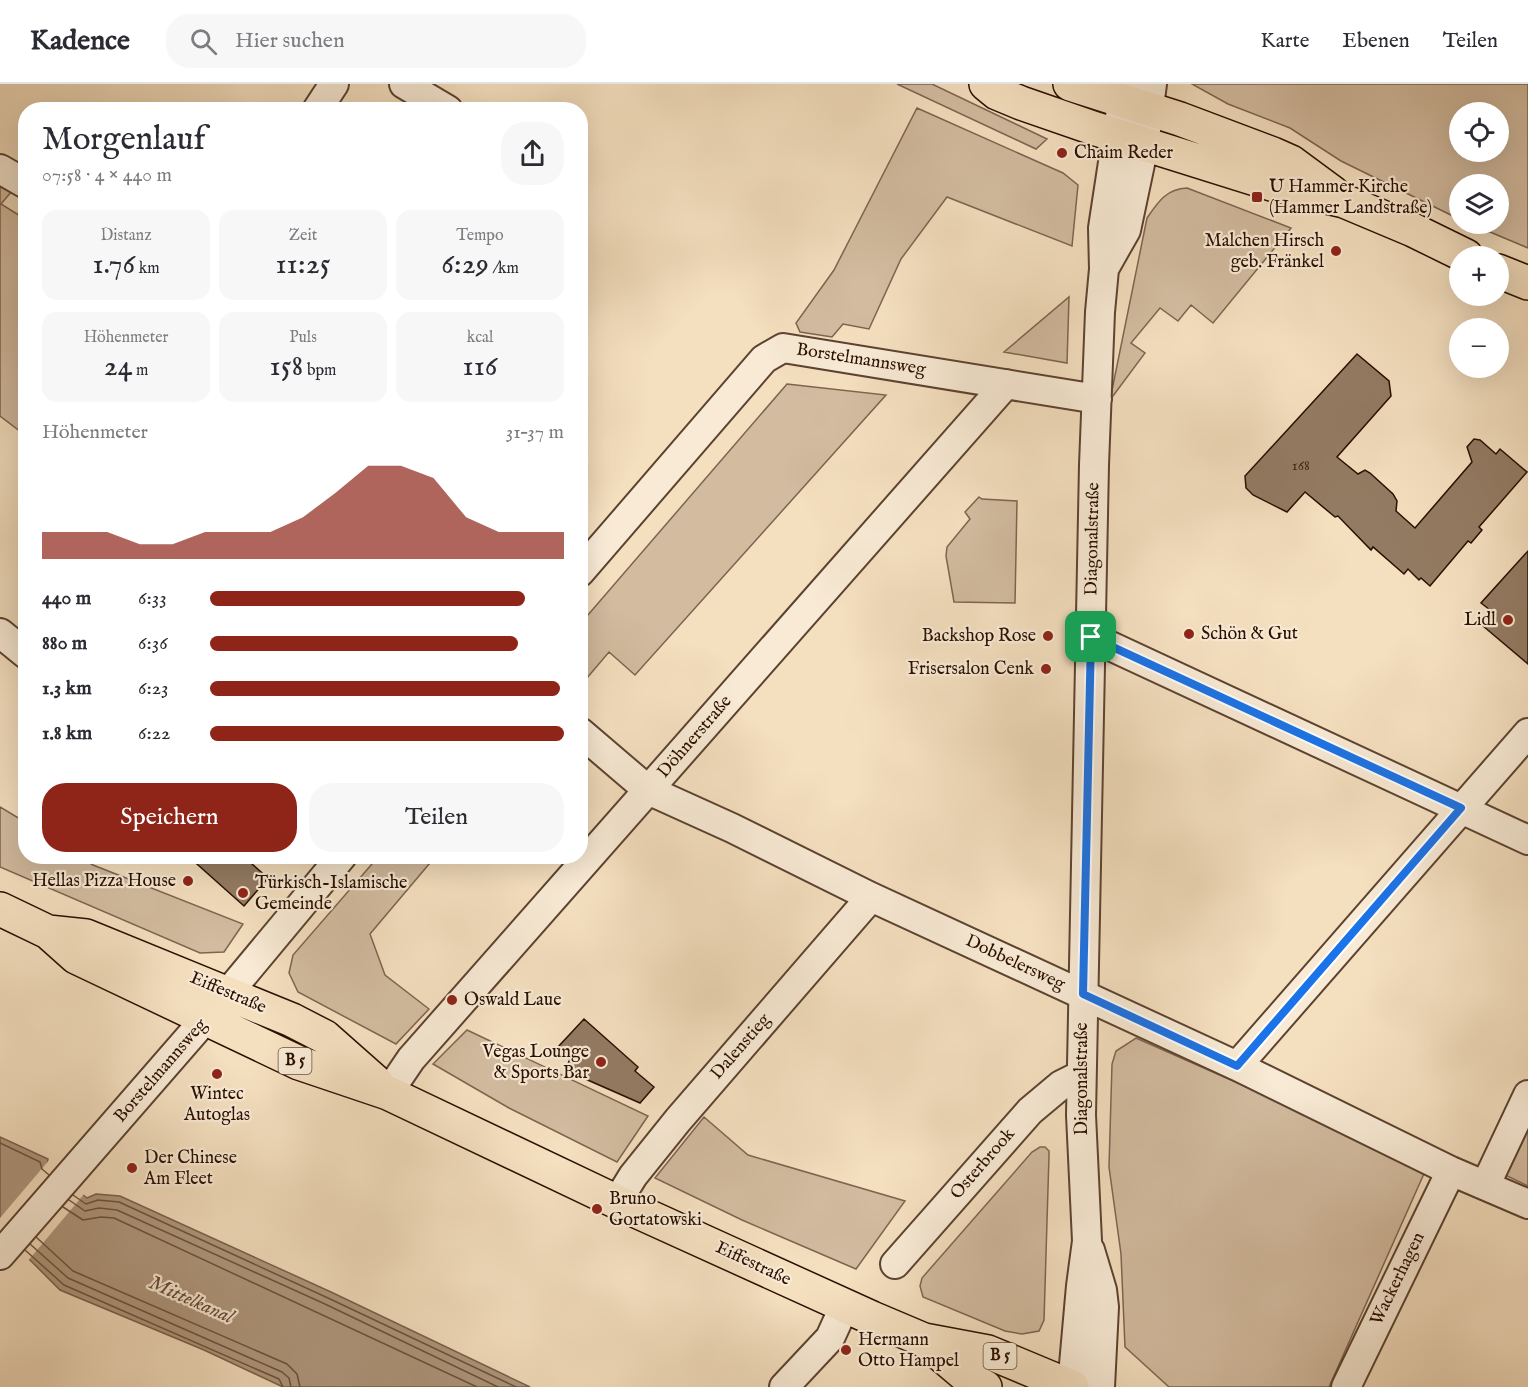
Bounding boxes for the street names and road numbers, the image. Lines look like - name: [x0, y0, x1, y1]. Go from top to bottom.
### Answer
- street label: Borstelmannsweg: [795, 338, 928, 382]
- street label: Diagonalstraße: [1081, 482, 1105, 596]
- street label: Döhnerstraße: [653, 691, 737, 783]
- street label: Dobbelersweg: [961, 930, 1069, 996]
- street label: Eiffestraße: [186, 967, 270, 1019]
- street label: Dalenstieg: [706, 1009, 776, 1085]
- street label: Borstelmannsweg: [109, 1014, 213, 1128]
- street label: Diagonalstraße: [1071, 1022, 1094, 1136]
- road number: B 5: [278, 1048, 312, 1074]
- street label: Osterbrook: [946, 1123, 1021, 1205]
- street label: Wackerhagen: [1366, 1228, 1431, 1329]
- street label: Eiffestraße: [712, 1237, 794, 1291]
- road number: B 5: [984, 1343, 1016, 1369]

